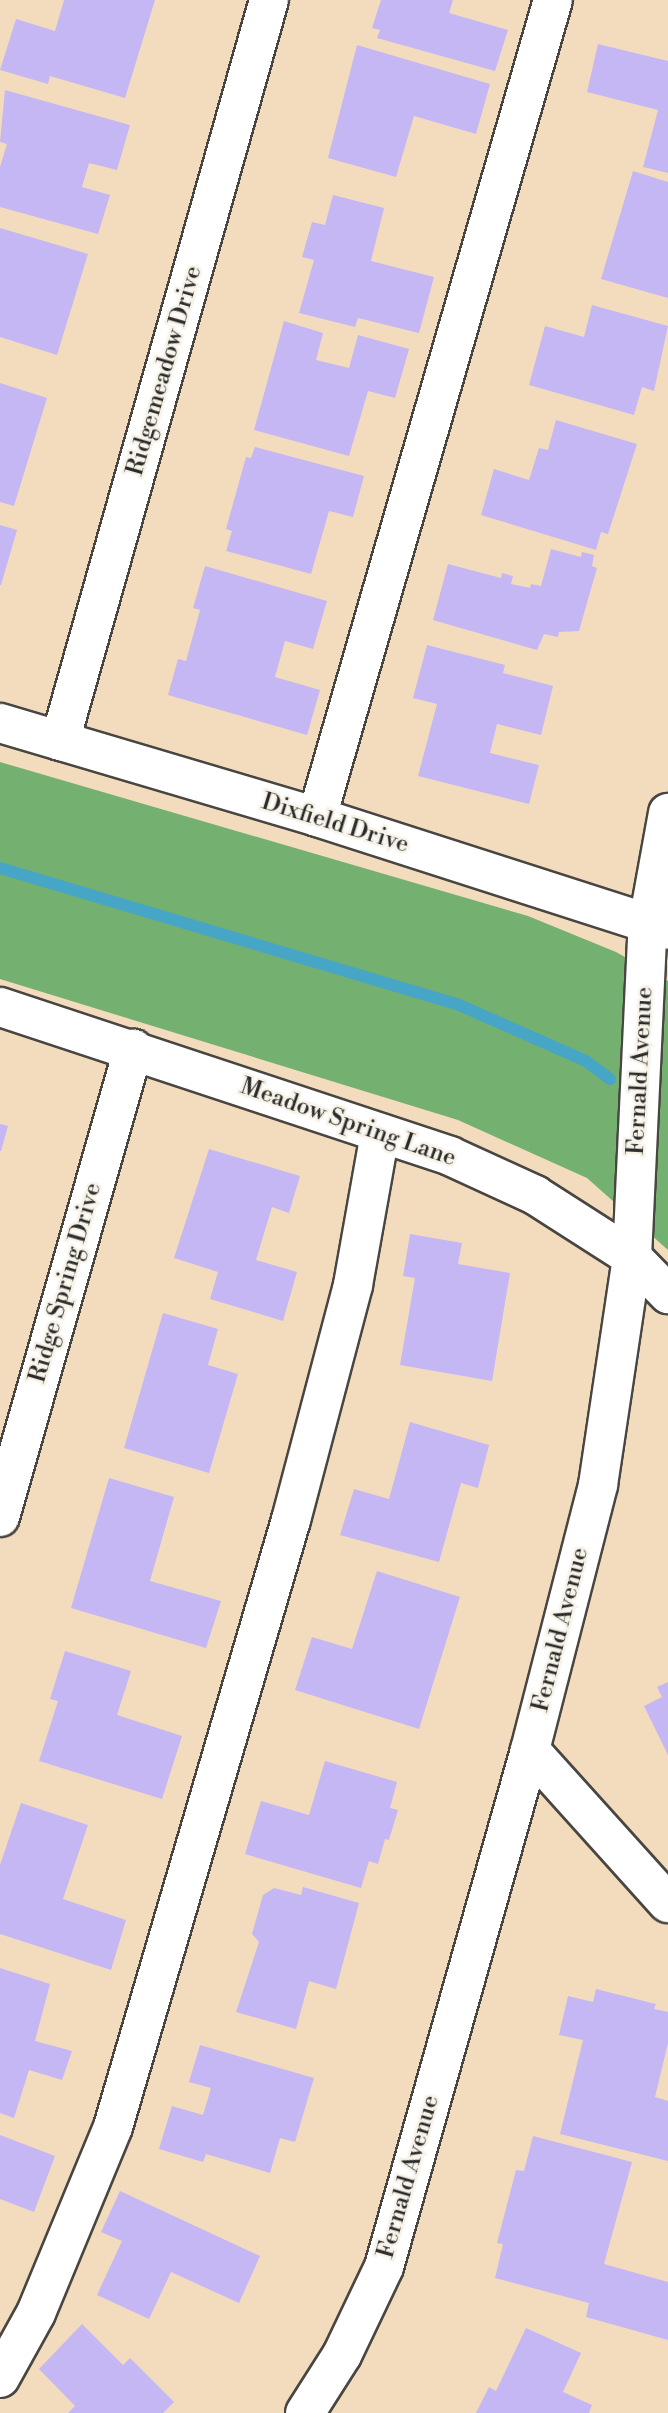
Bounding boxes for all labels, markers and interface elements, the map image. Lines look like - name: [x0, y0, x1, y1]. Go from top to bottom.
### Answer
- street label: Ridgemeadow Drive: [121, 263, 209, 479]
- street label: Dixfield Drive: [258, 788, 412, 860]
- street label: Fernald Avenue: [622, 986, 660, 1156]
- street label: Meadow Spring Lane: [236, 1073, 460, 1173]
- street label: Ridge Spring Drive: [24, 1180, 108, 1386]
- street label: Fernald Avenue: [527, 1545, 595, 1715]
- street label: Fernald Avenue: [372, 2092, 446, 2262]

